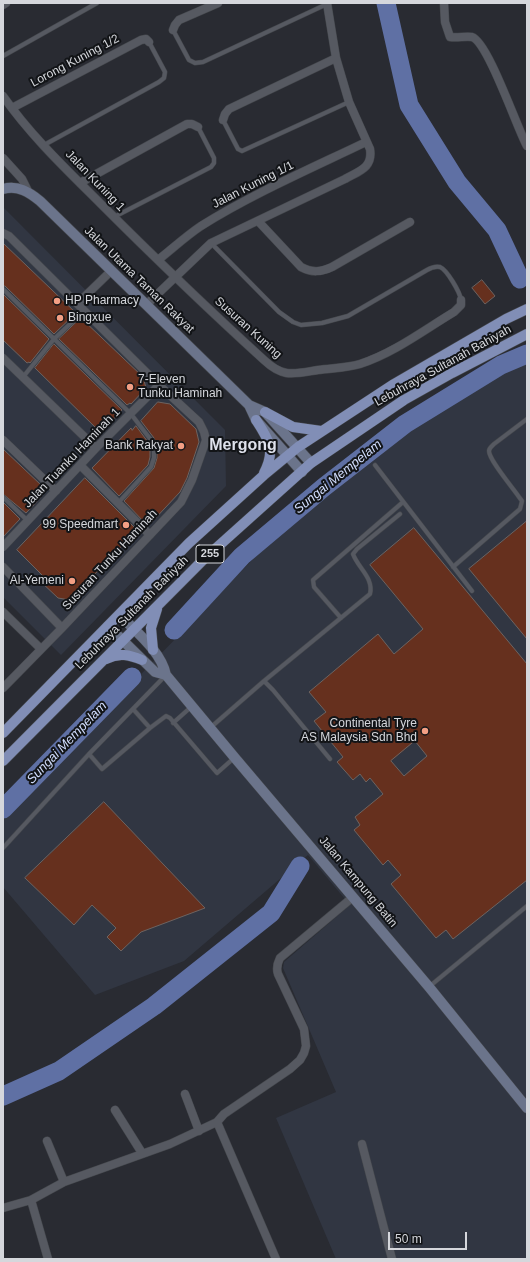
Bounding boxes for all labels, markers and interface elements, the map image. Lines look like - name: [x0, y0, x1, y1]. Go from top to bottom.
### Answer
- street label: Lorong Kuning 1/2: [28, 32, 122, 90]
- street label: Jalan Kuning 1: [62, 147, 128, 215]
- street label: Jalan Kuning 1/1: [210, 158, 296, 212]
- street label: Jalan Utama Taman Rakyat: [81, 224, 197, 336]
- place label: HP Pharmacy: [65, 294, 139, 308]
- street label: Susuran Kuning: [211, 294, 285, 362]
- marker: HP Pharmacy: [52, 296, 62, 306]
- place label: Bingxue: [68, 311, 111, 325]
- marker: Bingxue: [55, 313, 65, 323]
- street label: Lebuhraya Sultanah Bahiyah: [372, 322, 514, 410]
- place label: 7-Eleven Tunku Haminah: [138, 373, 222, 401]
- marker: 7-Eleven Tunku Haminah: [125, 382, 135, 392]
- street label: Jalan Tuanku Haminah 1: [21, 405, 123, 511]
- district label: Mergong: [209, 436, 277, 456]
- water label: Sungai Mempelam: [291, 437, 385, 517]
- place label: Bank Rakyat: [105, 439, 173, 453]
- marker: Bank Rakyat: [176, 441, 186, 451]
- street label: Susuran Tunku Haminah: [60, 507, 160, 613]
- place label: 99 Speedmart: [43, 518, 118, 532]
- marker: 99 Speedmart: [121, 520, 131, 530]
- road number: 255: [196, 545, 224, 563]
- street label: Lebuhraya Sultanah Bahiyah: [72, 553, 192, 673]
- place label: Al-Yemeni: [10, 574, 64, 588]
- marker: Al-Yemeni: [67, 576, 77, 586]
- water label: Sungai Mempelam: [24, 699, 110, 787]
- place label: Continental Tyre AS Malaysia Sdn Bhd: [301, 717, 417, 745]
- marker: Continental Tyre AS Malaysia Sdn Bhd: [420, 726, 430, 736]
- street label: Jalan Kampung Batin: [316, 834, 400, 930]
- scale bar: [390, 1224, 469, 1250]
- text: 50 m: [395, 1232, 422, 1246]

